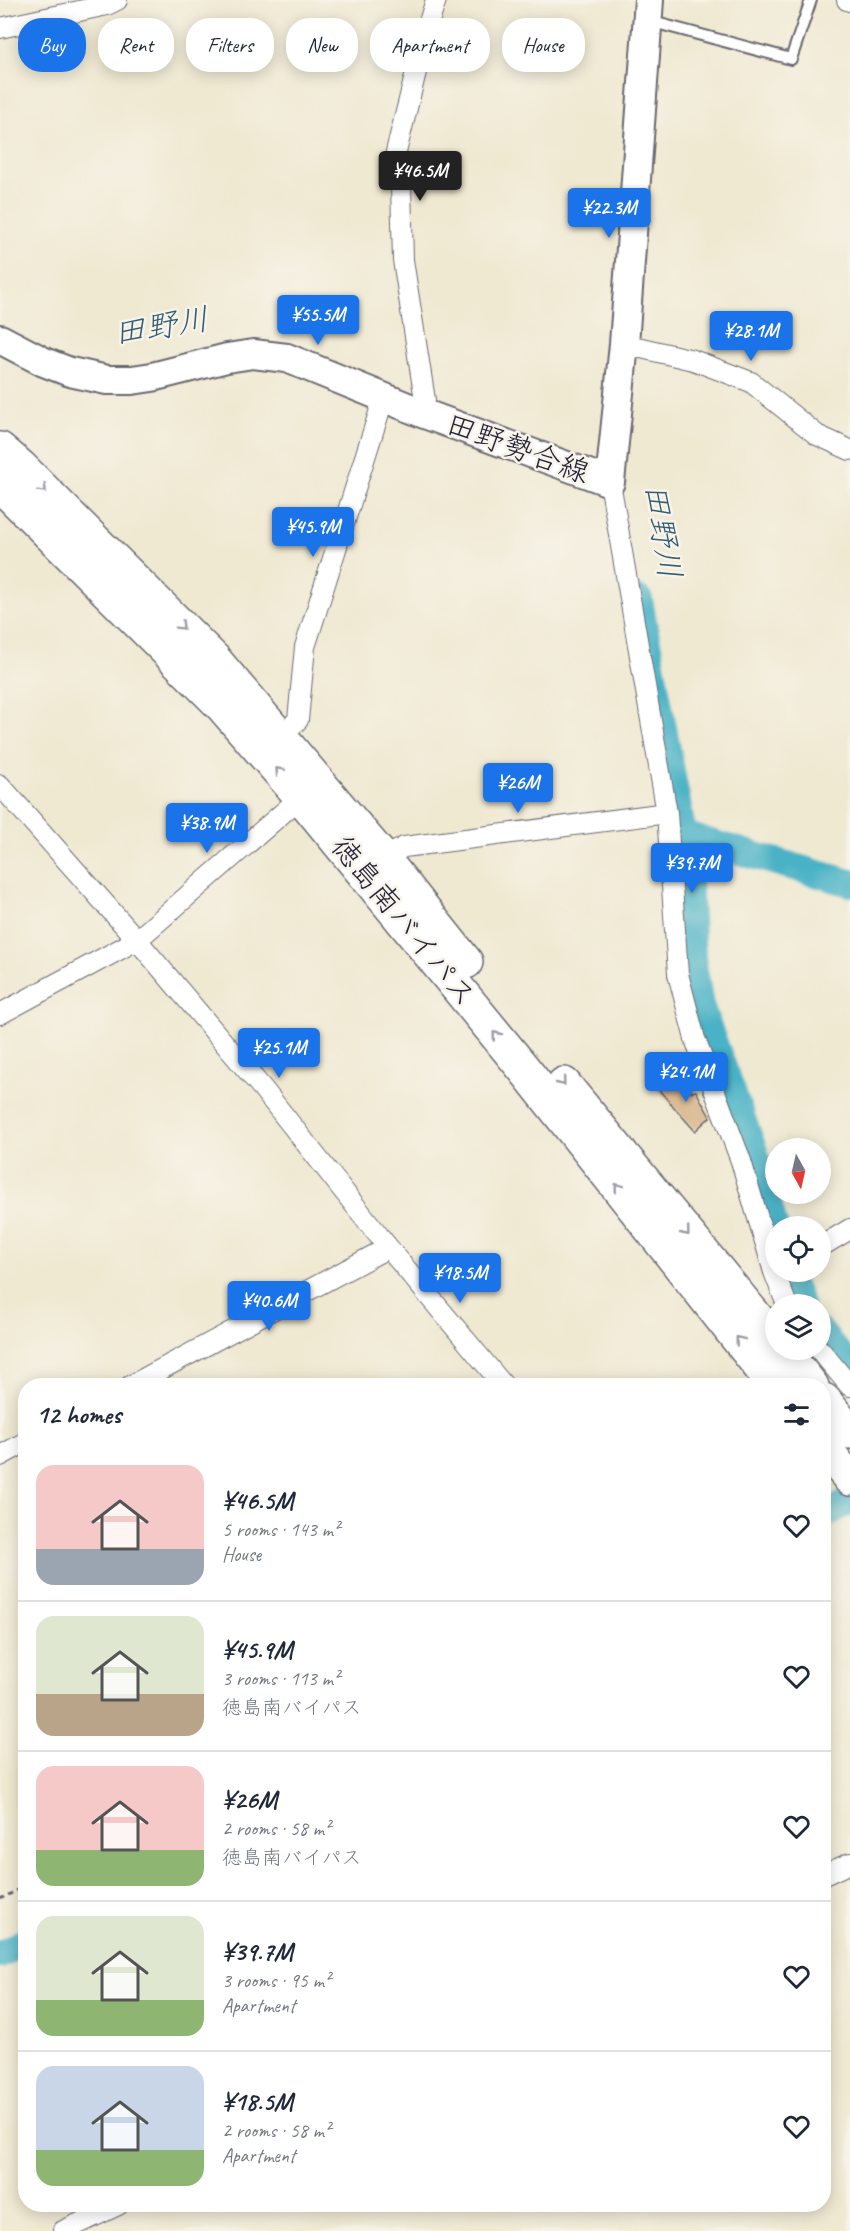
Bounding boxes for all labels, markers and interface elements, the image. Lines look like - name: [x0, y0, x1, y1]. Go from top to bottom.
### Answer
- chip: Buy: [18, 18, 86, 72]
- chip: Rent: [98, 18, 174, 72]
- chip: Filters: [186, 18, 274, 72]
- chip: New: [286, 18, 358, 72]
- chip: Apartment: [370, 18, 490, 72]
- chip: House: [502, 18, 585, 72]
- pin: ¥46.5M: [371, 151, 469, 202]
- text: ¥46.5M: [393, 158, 447, 183]
- pin: ¥22.3M: [560, 188, 658, 239]
- text: ¥22.3M: [582, 195, 636, 220]
- pin: ¥55.5M: [269, 295, 367, 346]
- water label: 田野川: [110, 298, 212, 354]
- text: ¥55.5M: [291, 302, 345, 327]
- pin: ¥28.1M: [702, 311, 800, 362]
- text: ¥28.1M: [724, 318, 778, 343]
- street label: 田野勢合線: [441, 404, 595, 492]
- water label: 田野川: [635, 480, 691, 582]
- one-way arrow: [36, 482, 47, 492]
- pin: ¥45.9M: [264, 507, 362, 558]
- text: ¥45.9M: [286, 514, 340, 539]
- one-way arrow: [174, 620, 185, 630]
- pin: ¥26M: [482, 763, 554, 814]
- one-way arrow: [275, 767, 286, 778]
- text: ¥26M: [497, 770, 539, 795]
- pin: ¥38.9M: [158, 803, 256, 854]
- text: ¥38.9M: [180, 810, 234, 835]
- street label: 徳島南バイパス: [323, 828, 485, 1014]
- pin: ¥39.7M: [643, 843, 741, 894]
- text: ¥39.7M: [665, 850, 719, 875]
- pin: ¥25.1M: [230, 1028, 328, 1079]
- one-way arrow: [493, 1031, 504, 1042]
- text: ¥25.1M: [252, 1035, 306, 1060]
- pin: ¥24.1M: [637, 1052, 735, 1103]
- text: ¥24.1M: [659, 1059, 713, 1084]
- one-way arrow: [555, 1075, 566, 1086]
- north arrow: [765, 1138, 831, 1204]
- map controls: [765, 1138, 831, 1360]
- one-way arrow: [614, 1183, 625, 1194]
- button: locate: [765, 1216, 831, 1282]
- one-way arrow: [679, 1225, 690, 1236]
- pin: ¥18.5M: [411, 1253, 509, 1304]
- text: ¥18.5M: [433, 1260, 487, 1285]
- pin: ¥40.6M: [220, 1281, 318, 1332]
- text: ¥40.6M: [242, 1288, 296, 1313]
- button: layers: [765, 1294, 831, 1360]
- one-way arrow: [735, 1336, 746, 1347]
- text: 12 homes: [36, 1398, 121, 1431]
- icon: filters: [780, 1398, 813, 1431]
- text: ¥46.5M: [222, 1484, 293, 1517]
- icon: home: [84, 1489, 156, 1561]
- icon: heart: [780, 1509, 813, 1542]
- text: 5 rooms · 143 m²: [222, 1517, 339, 1542]
- text: House: [222, 1542, 261, 1567]
- text: ¥45.9M: [222, 1633, 292, 1666]
- icon: home: [84, 1640, 156, 1712]
- icon: heart: [780, 1660, 813, 1693]
- text: 3 rooms · 113 m²: [222, 1666, 339, 1691]
- text: 徳島南バイパス: [222, 1695, 362, 1720]
- text: ¥26M: [222, 1783, 277, 1816]
- icon: home: [84, 1790, 156, 1862]
- icon: heart: [780, 1810, 813, 1843]
- text: 2 rooms · 58 m²: [222, 1816, 330, 1841]
- text: 徳島南バイパス: [222, 1845, 362, 1870]
- text: ¥39.7M: [222, 1935, 293, 1968]
- icon: home: [84, 1940, 156, 2012]
- icon: heart: [780, 1960, 813, 1993]
- text: 3 rooms · 95 m²: [222, 1968, 330, 1993]
- text: Apartment: [222, 1993, 295, 2018]
- text: ¥18.5M: [222, 2085, 293, 2118]
- icon: home: [84, 2090, 156, 2162]
- icon: heart: [780, 2110, 813, 2143]
- text: 2 rooms · 58 m²: [222, 2118, 330, 2143]
- text: Apartment: [222, 2143, 295, 2168]

